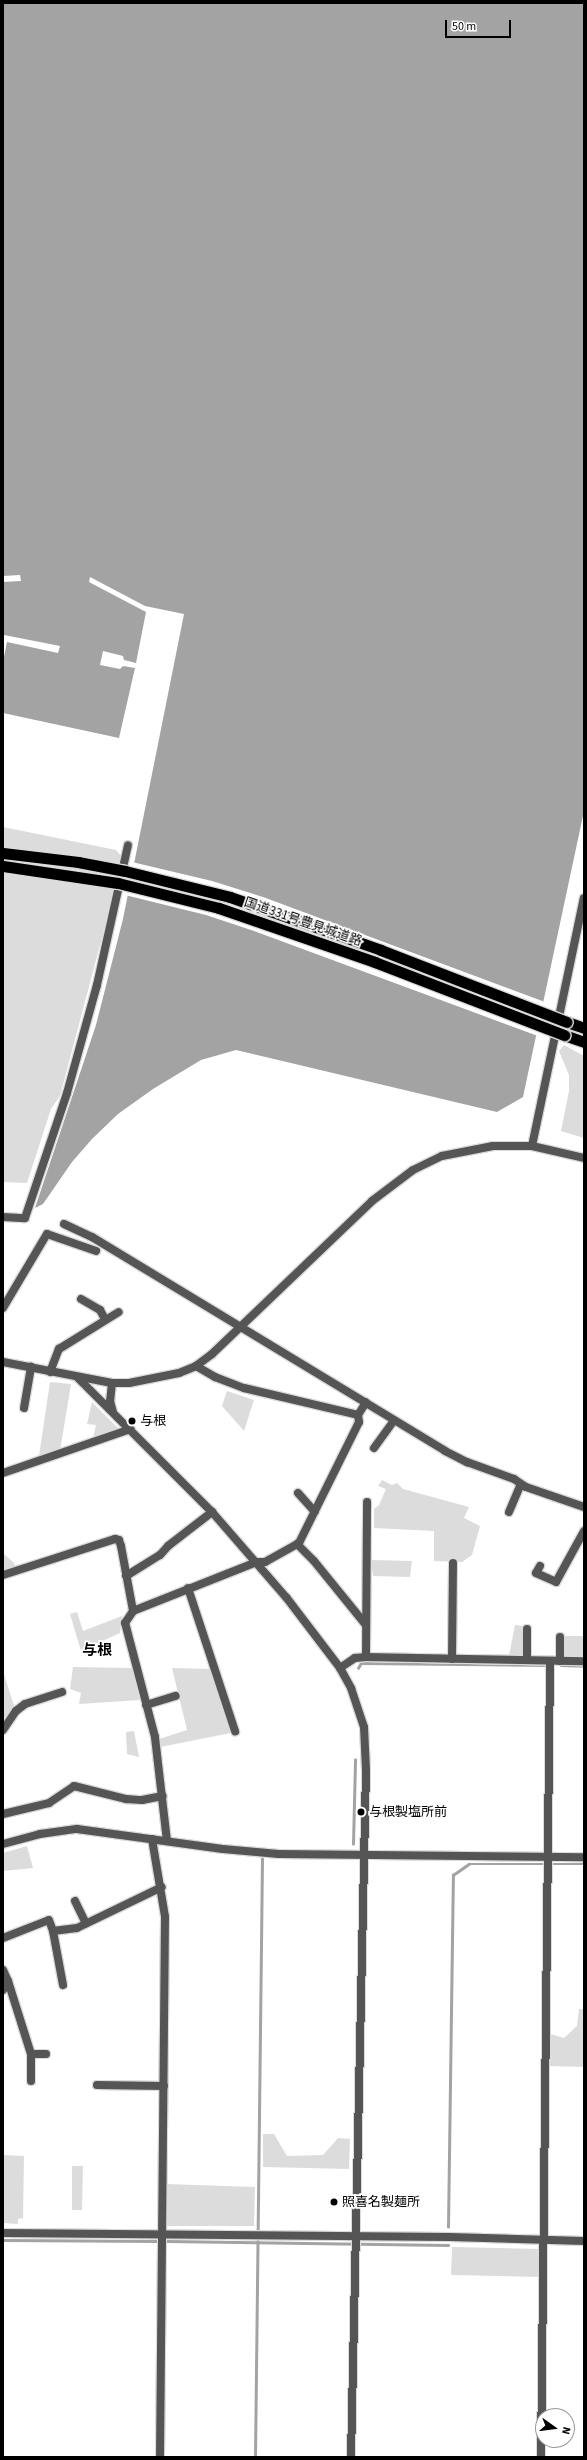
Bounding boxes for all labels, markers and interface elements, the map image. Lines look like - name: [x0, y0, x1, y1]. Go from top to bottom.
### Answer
- scale bar: [447, 12, 513, 38]
- text: 50 m: [452, 18, 476, 35]
- street label: 国道331号豊見城道路: [242, 895, 364, 949]
- place label: 与根: [140, 1413, 166, 1429]
- marker: 与根: [127, 1416, 137, 1426]
- district label: 与根: [82, 1642, 112, 1660]
- place label: 与根製塩所前: [369, 1804, 447, 1820]
- marker: 与根製塩所前: [356, 1807, 366, 1817]
- place label: 照喜名製麺所: [342, 2194, 420, 2210]
- marker: 照喜名製麺所: [329, 2197, 339, 2207]
- north arrow: [535, 2408, 575, 2448]
- text: N: [558, 2425, 574, 2436]

